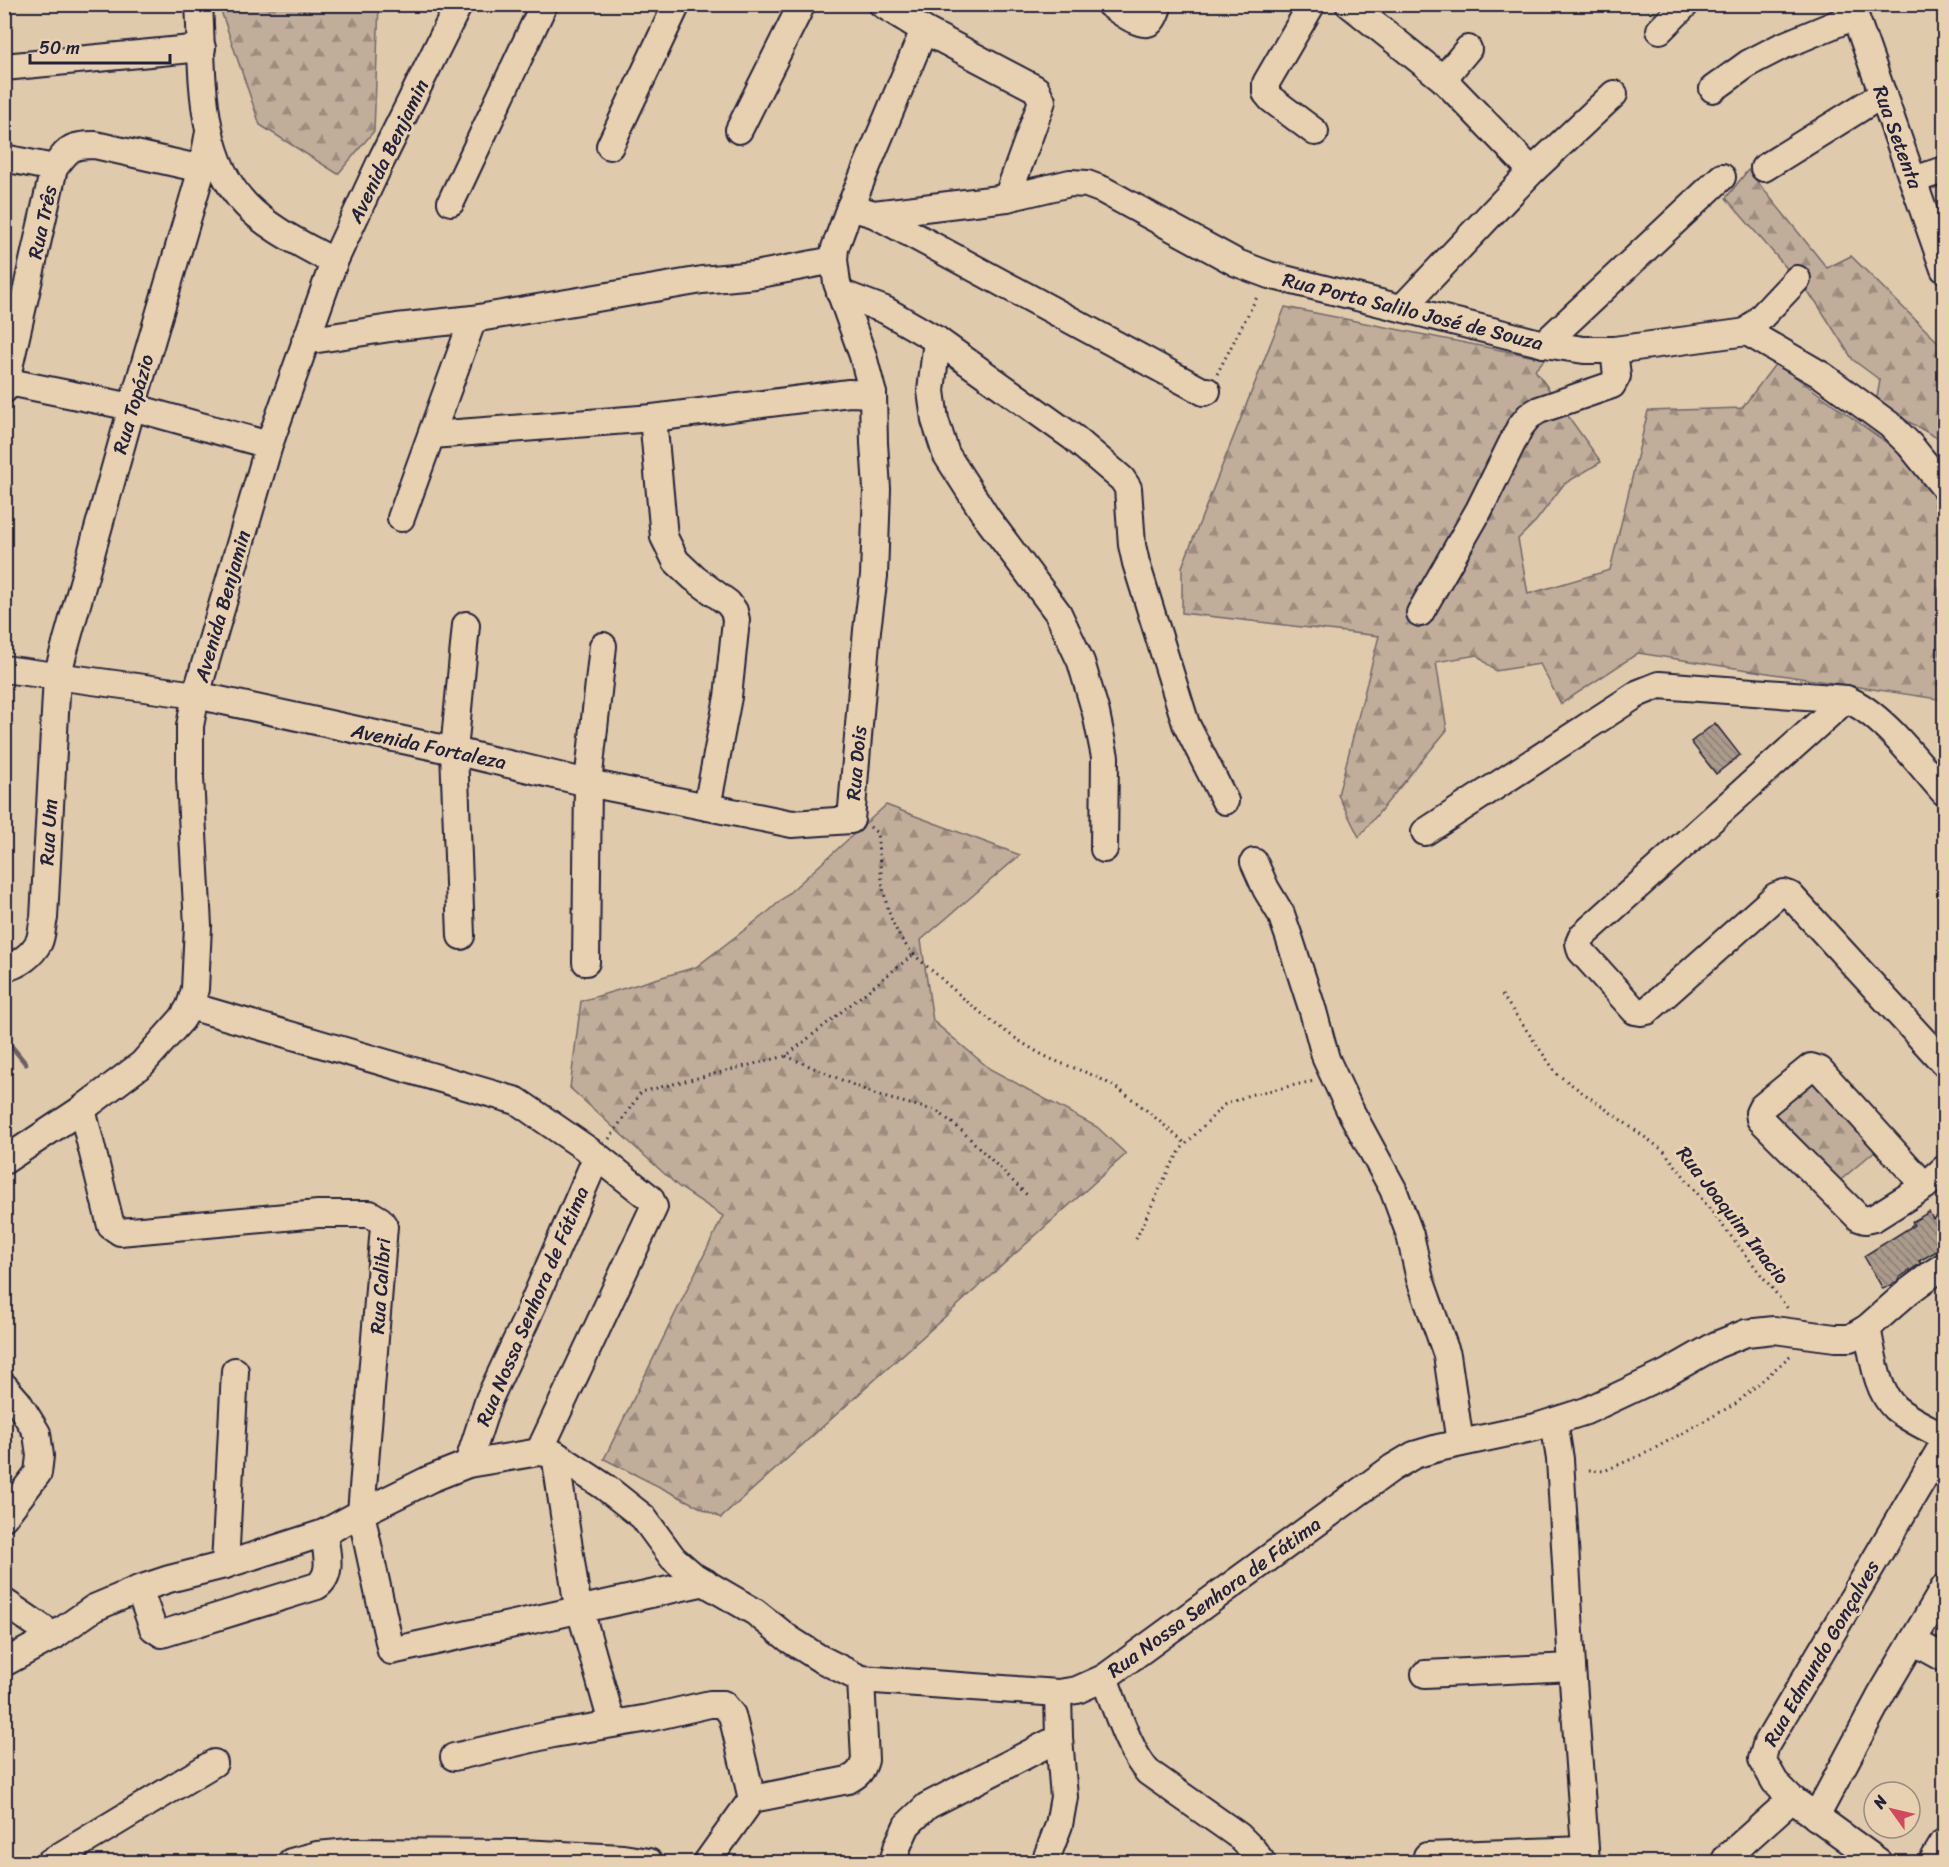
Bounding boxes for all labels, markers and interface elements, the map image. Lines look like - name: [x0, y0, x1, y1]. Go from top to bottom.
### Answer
- scale bar: [30, 27, 170, 65]
- text: 50 m: [39, 32, 80, 64]
- street label: Avenida Benjamin: [338, 73, 439, 230]
- street label: Rua Setenta: [1863, 80, 1933, 195]
- street label: Rua Três: [18, 181, 68, 262]
- street label: Rua Porta Salilo José de Souza: [1279, 262, 1547, 361]
- street label: Rua Topázio: [103, 350, 164, 458]
- street label: Avenida Benjamin: [184, 526, 261, 687]
- street label: Avenida Fortaleza: [347, 713, 510, 780]
- street label: Rua Dois: [836, 724, 877, 802]
- street label: Rua Um: [29, 798, 68, 866]
- street label: Rua Joaquim Inacio: [1667, 1138, 1798, 1292]
- street label: Rua Nossa Senhora de Fátima: [466, 1181, 599, 1432]
- street label: Rua Calibri: [360, 1235, 401, 1335]
- street label: Rua Nossa Senhora de Fátima: [1100, 1507, 1329, 1687]
- street label: Rua Edmundo Gonçalves: [1754, 1553, 1890, 1753]
- north arrow: [1862, 1780, 1922, 1840]
- text: N: [1864, 1788, 1896, 1815]

